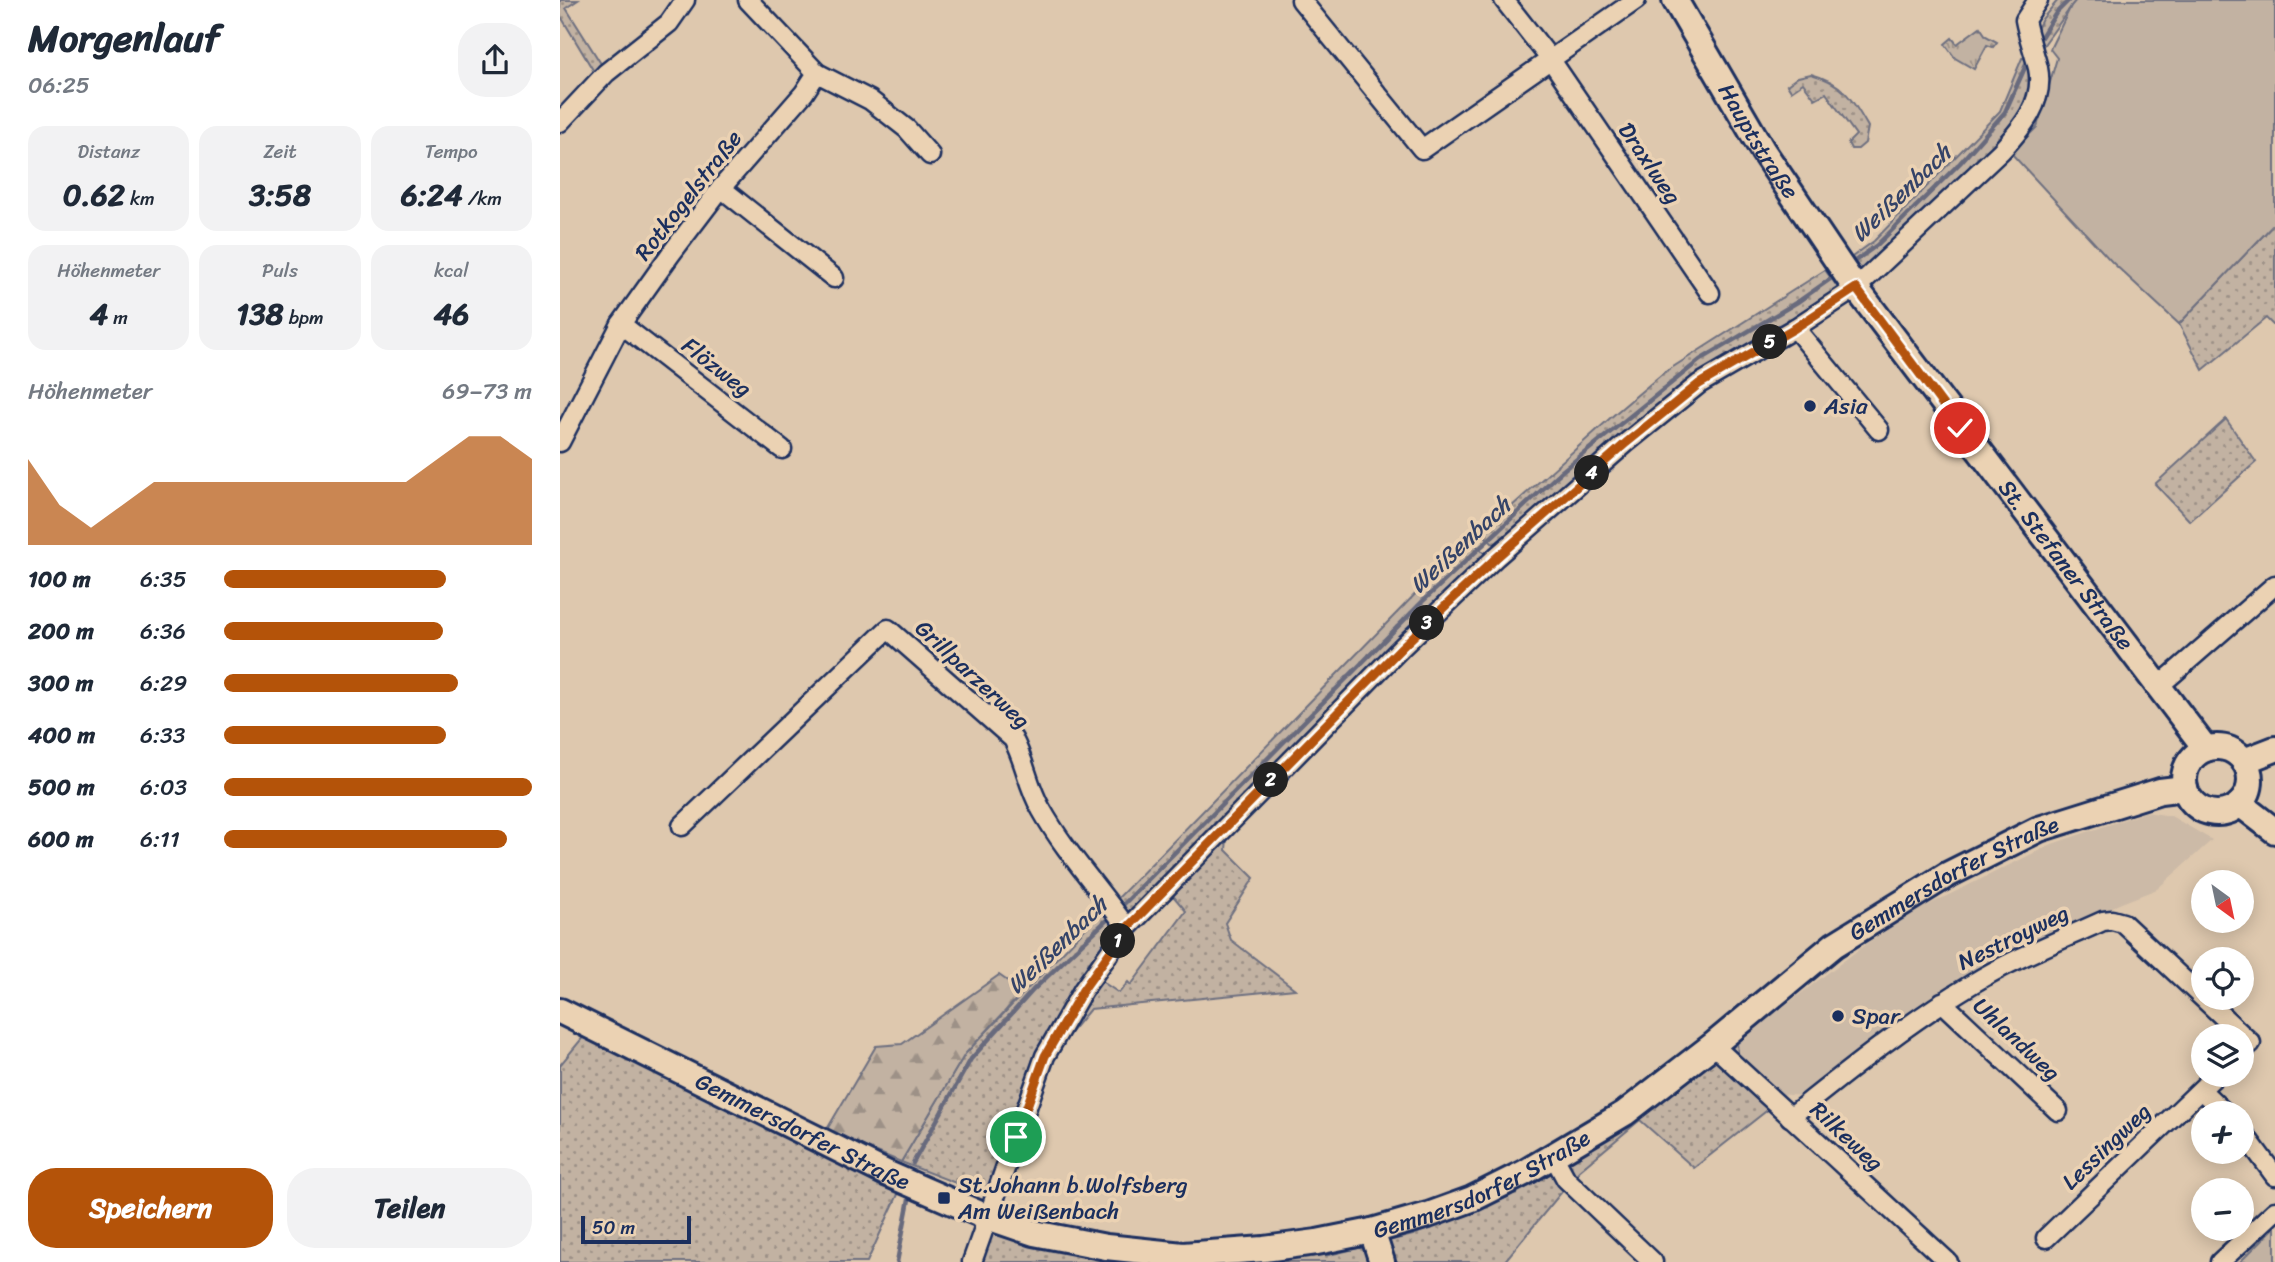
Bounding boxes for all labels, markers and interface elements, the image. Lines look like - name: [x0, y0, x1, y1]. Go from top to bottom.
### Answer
- text: Morgenlauf: [28, 5, 220, 72]
- button: share: [458, 23, 532, 97]
- text: 06:25: [28, 65, 90, 106]
- street label: Hauptstraße: [1707, 75, 1810, 208]
- street label: Draxlweg: [1607, 114, 1693, 213]
- street label: Rotkogelstraße: [624, 121, 753, 270]
- water label: Weißenbach: [1840, 132, 1963, 253]
- text: Distanz: [77, 135, 140, 168]
- text: Zeit: [263, 135, 297, 168]
- text: Tempo: [425, 135, 478, 168]
- text: 0.62: [63, 168, 125, 222]
- text: 3:58: [249, 168, 311, 222]
- text: 6:24: [401, 168, 463, 222]
- text: km: [125, 182, 155, 215]
- text: /km: [463, 182, 502, 215]
- text: Höhenmeter: [57, 254, 160, 287]
- text: Puls: [262, 254, 298, 287]
- text: kcal: [434, 254, 469, 287]
- text: 4: [90, 287, 108, 341]
- text: 138: [236, 287, 284, 341]
- text: 46: [433, 287, 469, 341]
- text: m: [108, 301, 128, 334]
- text: bpm: [284, 301, 324, 334]
- pin: 5: [1752, 324, 1788, 360]
- text: 5: [1764, 325, 1775, 358]
- street label: Flözweg: [672, 326, 762, 409]
- text: Höhenmeter: [28, 371, 152, 412]
- text: 69–73 m: [442, 371, 532, 412]
- place label: Asia: [1823, 386, 1868, 427]
- marker: Asia: [1802, 398, 1818, 414]
- pin: [1930, 398, 1990, 458]
- icon: check: [1941, 409, 1979, 447]
- pin: 4: [1574, 456, 1610, 490]
- text: 4: [1586, 456, 1597, 489]
- street label: St. Stefaner Straße: [1987, 470, 2145, 660]
- water label: Weißenbach: [1399, 484, 1523, 604]
- text: 100 m: [28, 559, 91, 600]
- text: 6:35: [140, 559, 187, 600]
- pin: 3: [1410, 606, 1444, 640]
- text: 3: [1421, 606, 1432, 639]
- street label: Grillparzerweg: [905, 609, 1040, 740]
- text: 200 m: [28, 611, 94, 652]
- text: 6:36: [140, 611, 186, 652]
- text: 300 m: [28, 663, 93, 704]
- text: 6:29: [140, 663, 187, 704]
- text: 400 m: [28, 715, 95, 756]
- text: 6:33: [140, 715, 185, 756]
- pin: 2: [1254, 762, 1288, 798]
- text: 2: [1265, 763, 1276, 796]
- text: 500 m: [28, 767, 95, 808]
- text: 6:03: [140, 767, 187, 808]
- street label: Gemmersdorfer Straße: [1840, 804, 2064, 952]
- text: 600 m: [28, 819, 94, 860]
- text: 6:11: [140, 819, 180, 860]
- north arrow: [2191, 870, 2254, 933]
- map controls: [2191, 870, 2254, 1241]
- water label: Weißenbach: [996, 884, 1119, 1005]
- street label: Nestroyweg: [1950, 893, 2076, 982]
- pin: 1: [1100, 923, 1136, 958]
- text: 1: [1113, 924, 1122, 957]
- button: locate: [2191, 947, 2254, 1010]
- street label: Uhlandweg: [1963, 987, 2071, 1092]
- place label: Spar: [1852, 996, 1901, 1037]
- marker: Spar: [1830, 1008, 1846, 1024]
- button: layers: [2191, 1024, 2254, 1087]
- street label: Gemmersdorfer Straße: [688, 1061, 917, 1202]
- street label: Rilkeweg: [1800, 1091, 1894, 1182]
- street label: Lessingweg: [2052, 1092, 2161, 1200]
- button: +: [2191, 1101, 2254, 1164]
- pin: [986, 1107, 1046, 1167]
- icon: arrive: [997, 1118, 1035, 1156]
- street label: Gemmersdorfer Straße: [1368, 1118, 1598, 1251]
- place label: St.Johann b.Wolfsberg Am Weißenbach: [957, 1165, 1188, 1232]
- button: Speichern: [28, 1168, 273, 1248]
- button: Teilen: [287, 1168, 532, 1248]
- button: −: [2191, 1178, 2254, 1241]
- marker: St.Johann b.Wolfsberg Am Weißenbach: [936, 1190, 952, 1206]
- text: 50 m: [592, 1211, 635, 1244]
- scale bar: [581, 1213, 691, 1245]

